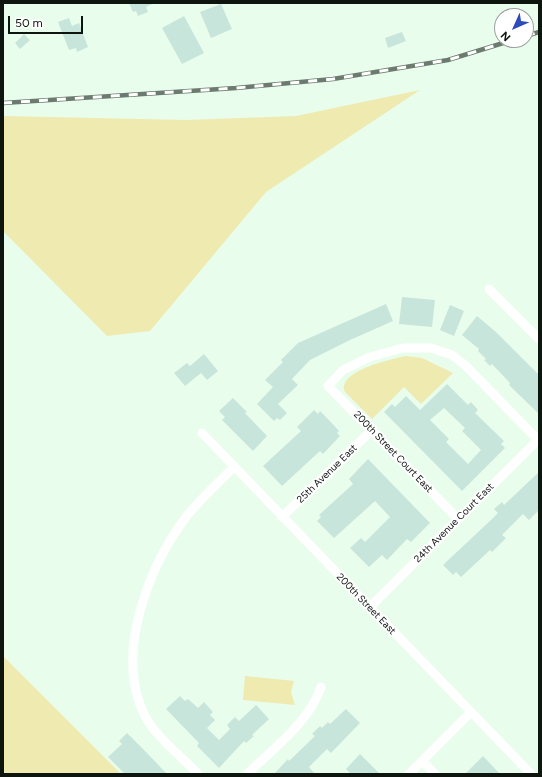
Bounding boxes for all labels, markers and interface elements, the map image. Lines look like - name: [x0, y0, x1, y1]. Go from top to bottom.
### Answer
- scale bar: [10, 8, 85, 34]
- north arrow: [494, 8, 534, 48]
- text: 50 m: [15, 16, 43, 30]
- text: N: [498, 29, 513, 44]
- street label: 200th Street Court East: [351, 409, 435, 495]
- street label: 25th Avenue East: [294, 442, 360, 506]
- street label: 24th Avenue Court East: [412, 481, 496, 565]
- street label: 200th Street East: [334, 571, 398, 637]

